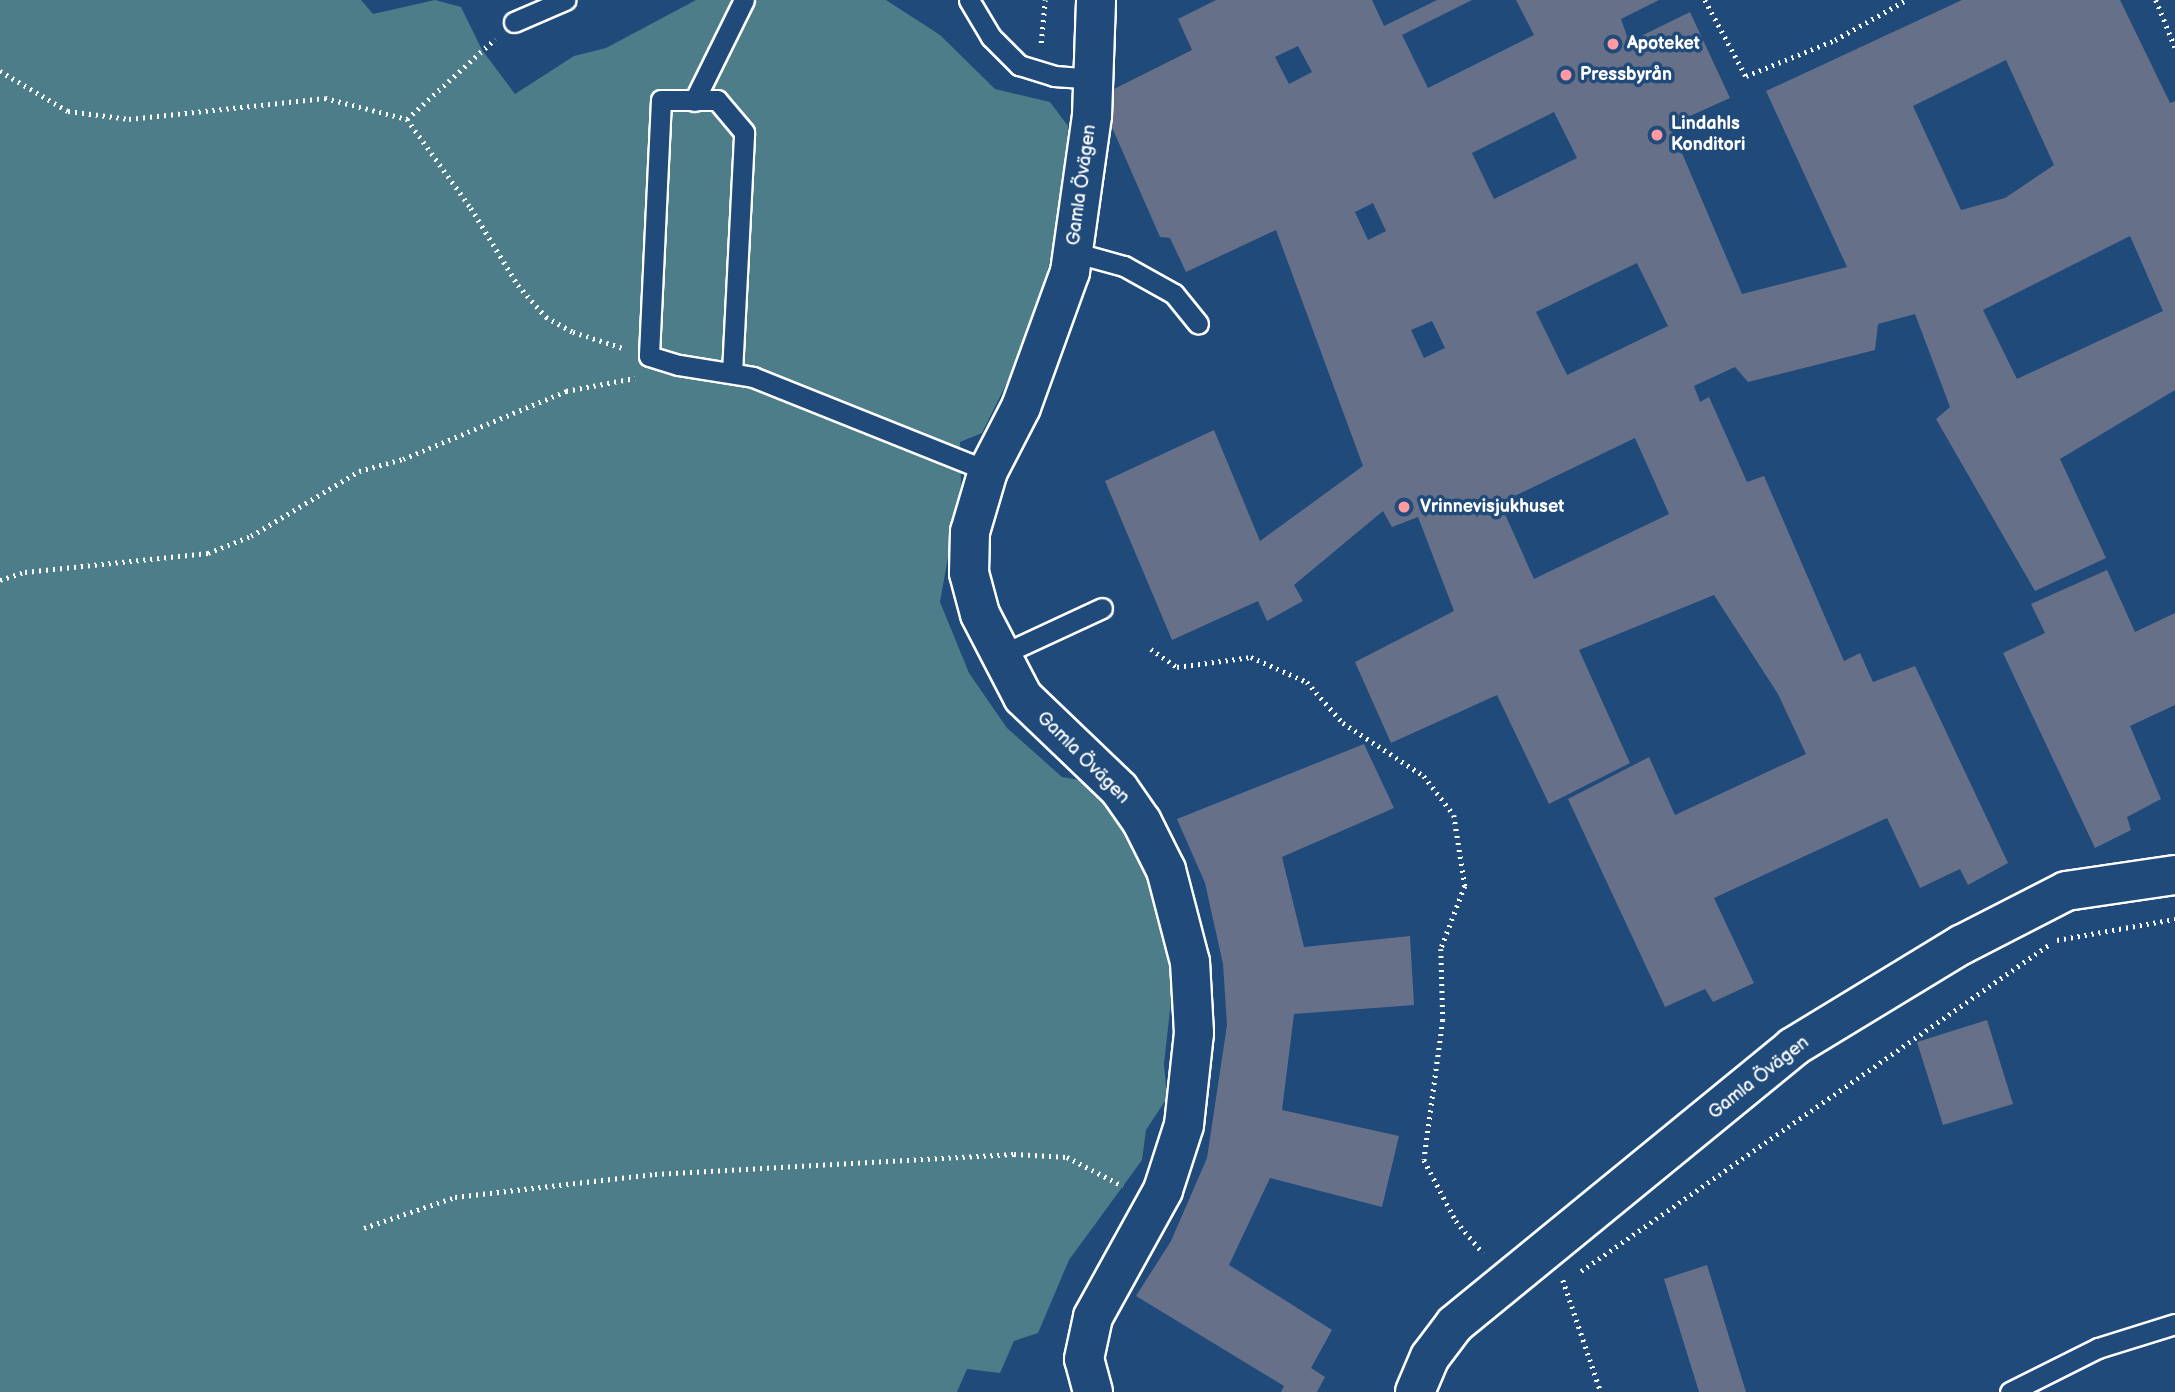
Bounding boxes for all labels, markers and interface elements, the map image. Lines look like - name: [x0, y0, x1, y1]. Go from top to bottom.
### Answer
- place label: Apoteket: [1627, 33, 1700, 55]
- marker: Apoteket: [1605, 36, 1621, 52]
- place label: Pressbyrån: [1580, 64, 1672, 86]
- marker: Pressbyrån: [1558, 67, 1574, 83]
- place label: Lindahls Konditori: [1671, 114, 1745, 156]
- street label: Gamla Övägen: [1063, 123, 1101, 247]
- marker: Lindahls Konditori: [1649, 127, 1665, 143]
- place label: Vrinnevisjukhuset: [1420, 496, 1564, 518]
- marker: Vrinnevisjukhuset: [1394, 497, 1414, 517]
- street label: Gamla Övägen: [1032, 707, 1134, 809]
- street label: Gamla Övägen: [1704, 1032, 1814, 1124]

